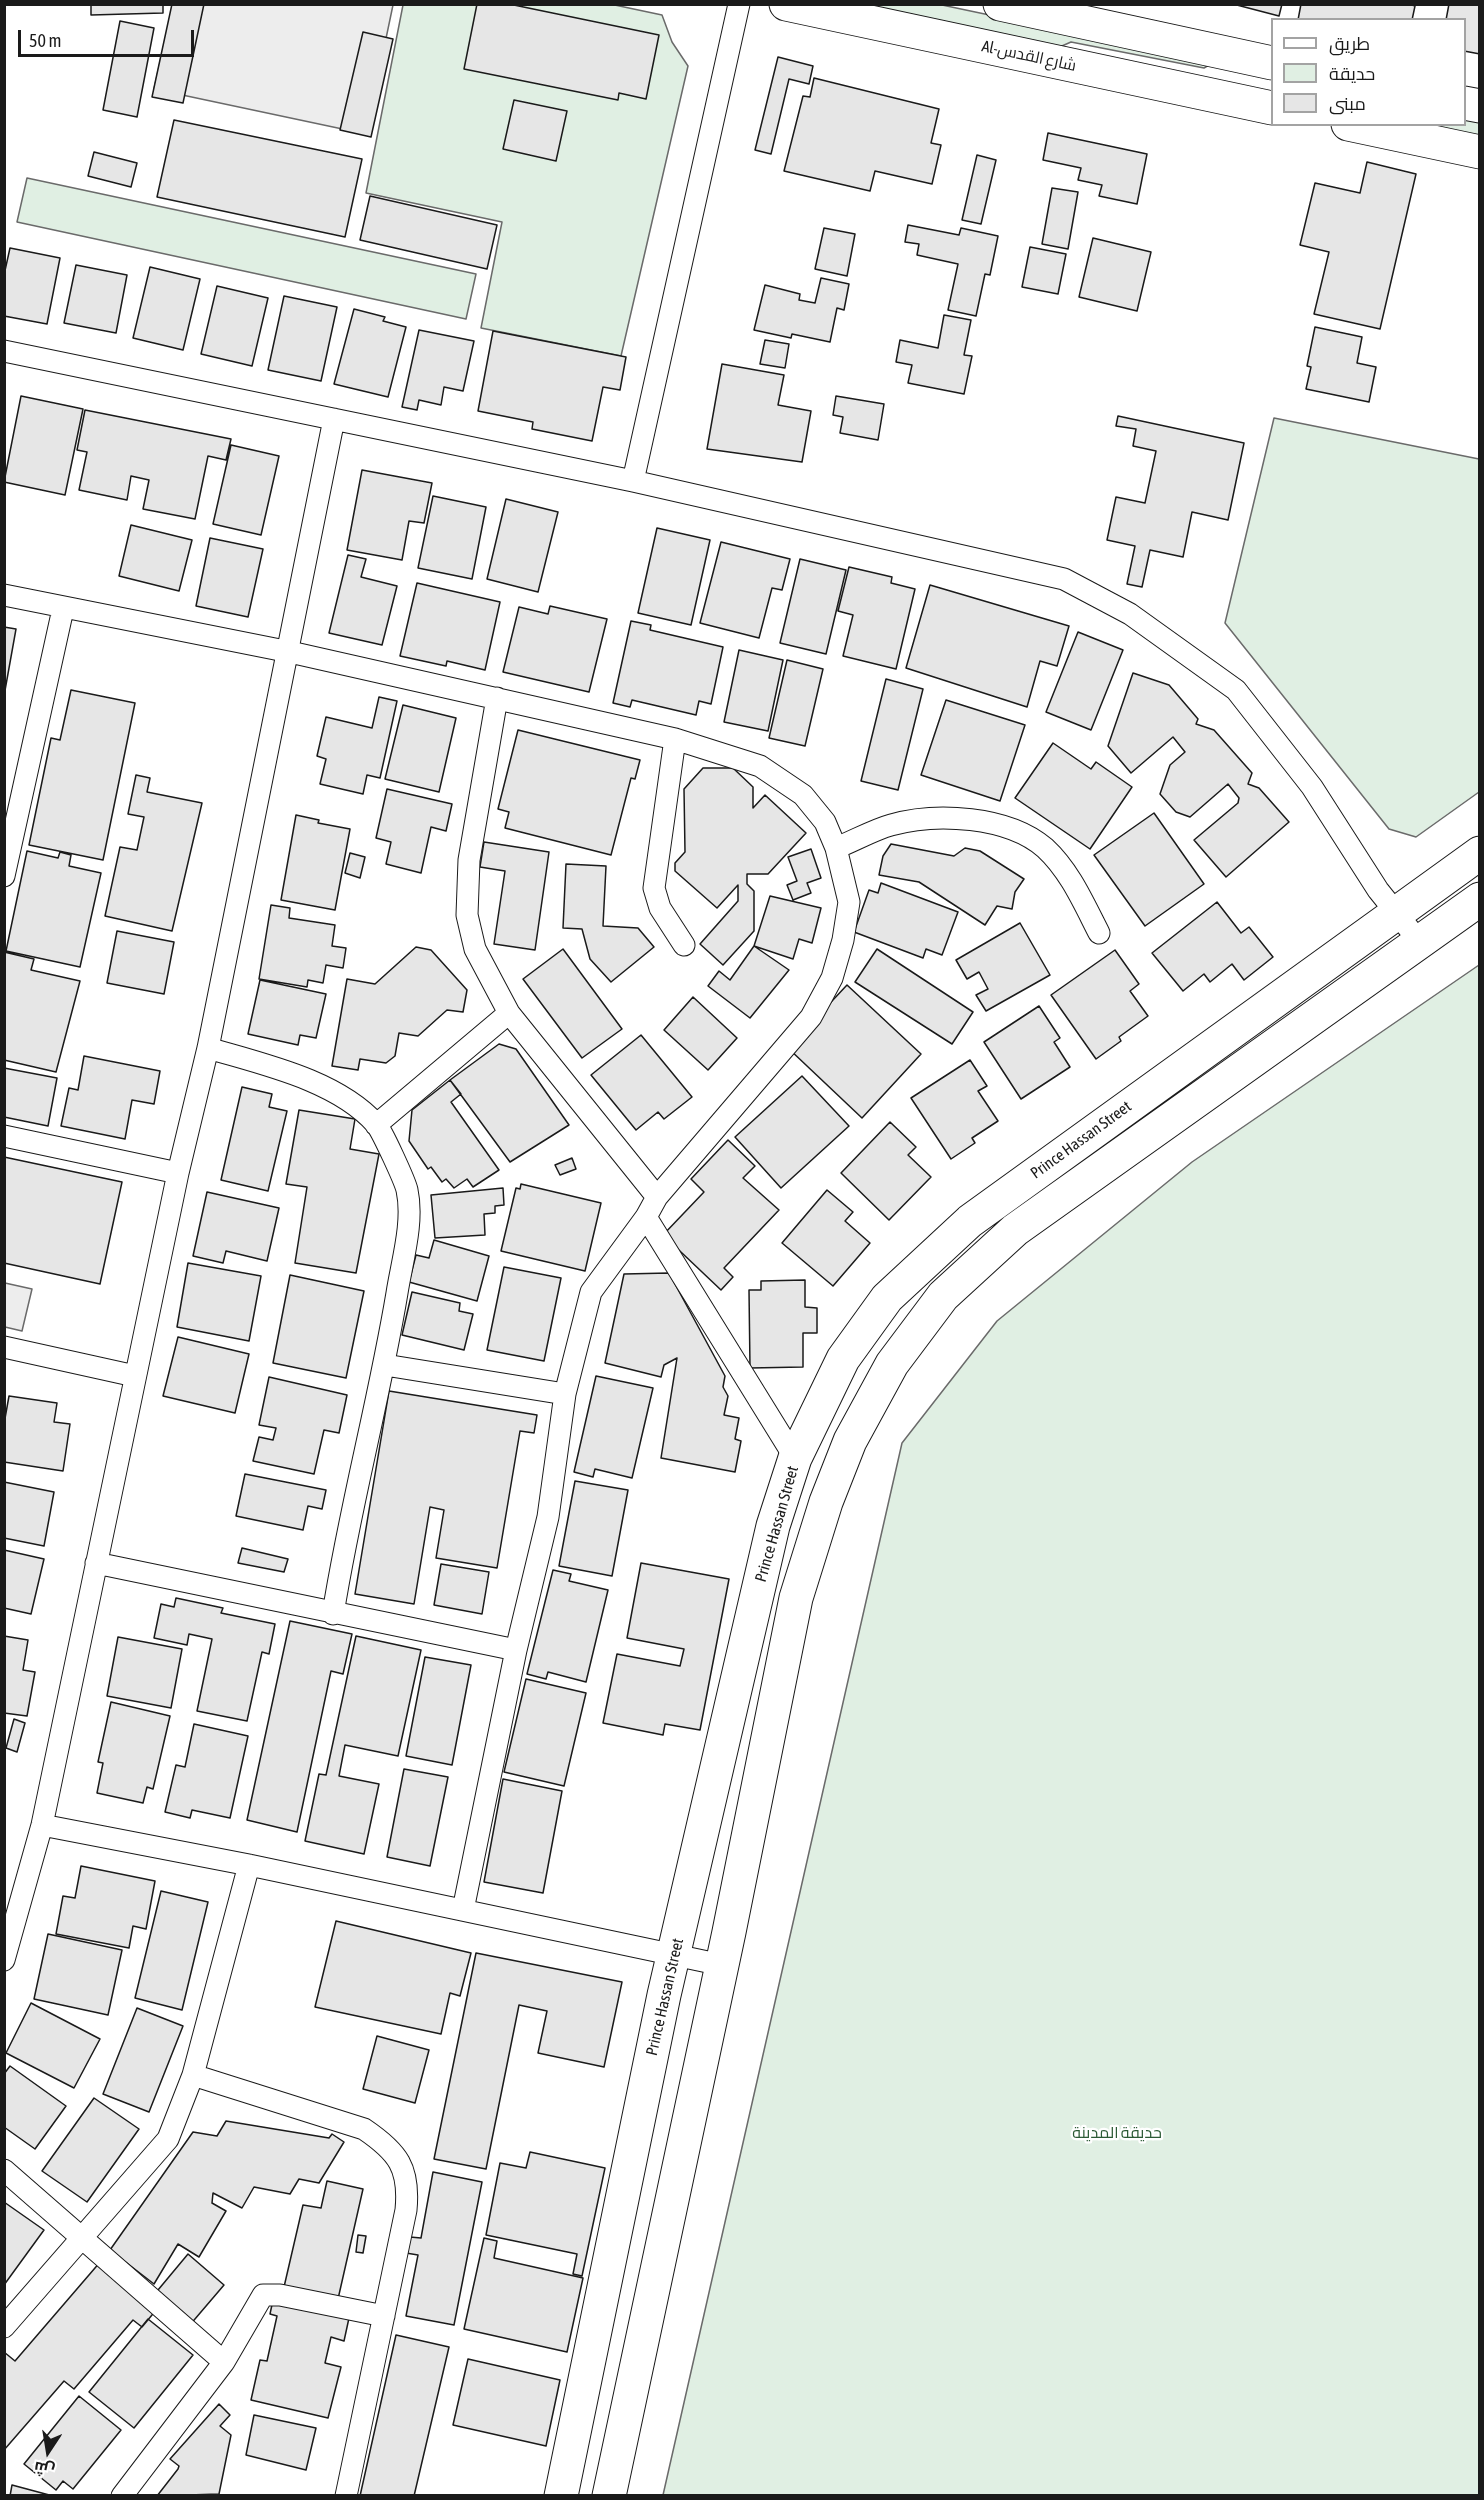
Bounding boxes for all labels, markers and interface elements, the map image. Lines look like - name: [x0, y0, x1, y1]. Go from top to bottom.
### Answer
- scale bar: [21, 18, 196, 56]
- legend: [1271, 18, 1466, 126]
- text: 50 m: [29, 30, 61, 51]
- text: طريق: [1329, 33, 1370, 54]
- street label: Al-شارع القدس: [980, 37, 1078, 75]
- text: حديقة: [1329, 63, 1375, 84]
- text: مبنى: [1329, 93, 1366, 114]
- street label: Prince Hassan Street: [1027, 1097, 1135, 1183]
- street label: Prince Hassan Street: [751, 1464, 803, 1584]
- street label: Prince Hassan Street: [642, 1936, 688, 2058]
- park label: حديقة المدينة: [1072, 2123, 1162, 2143]
- north arrow: [18, 2422, 78, 2482]
- text: ش: [32, 2459, 56, 2481]

